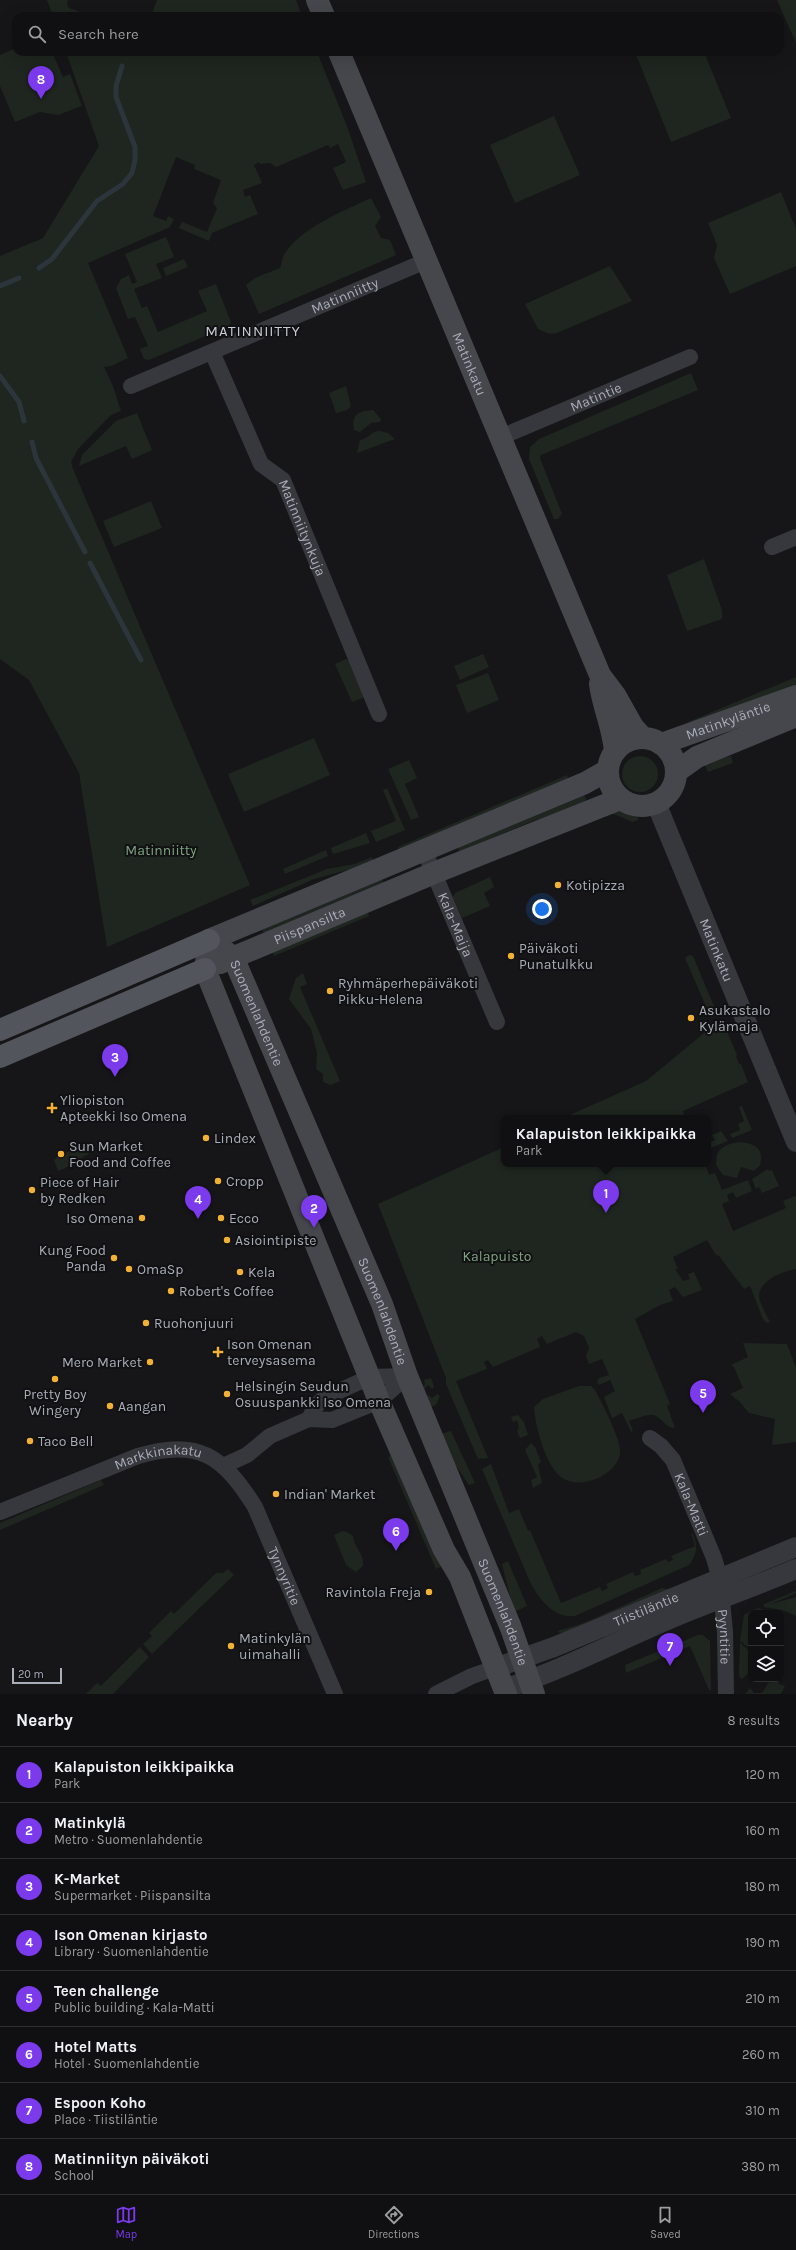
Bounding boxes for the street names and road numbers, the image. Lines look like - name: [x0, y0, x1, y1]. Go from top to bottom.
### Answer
- street label: Matinniitty: [308, 274, 381, 317]
- street label: Matinkatu: [449, 330, 490, 398]
- street label: Matintie: [568, 378, 624, 415]
- street label: Matinniitynkuja: [275, 477, 330, 579]
- street label: Matinkyläntie: [683, 697, 772, 743]
- street label: Kala-Maija: [434, 890, 477, 959]
- street label: Piispansilta: [271, 903, 348, 948]
- street label: Matinkatu: [696, 916, 737, 984]
- street label: Suomenlahdentie: [227, 957, 287, 1068]
- street label: Suomenlahdentie: [354, 1255, 411, 1367]
- street label: Markkinakatu: [112, 1441, 204, 1473]
- street label: Kala-Matti: [671, 1470, 712, 1538]
- street label: Tynnyritie: [265, 1544, 305, 1608]
- street label: Suomenlahdentie: [475, 1556, 532, 1668]
- street label: Tiistiläntie: [611, 1588, 681, 1630]
- street label: Pyyntitie: [714, 1608, 734, 1664]

